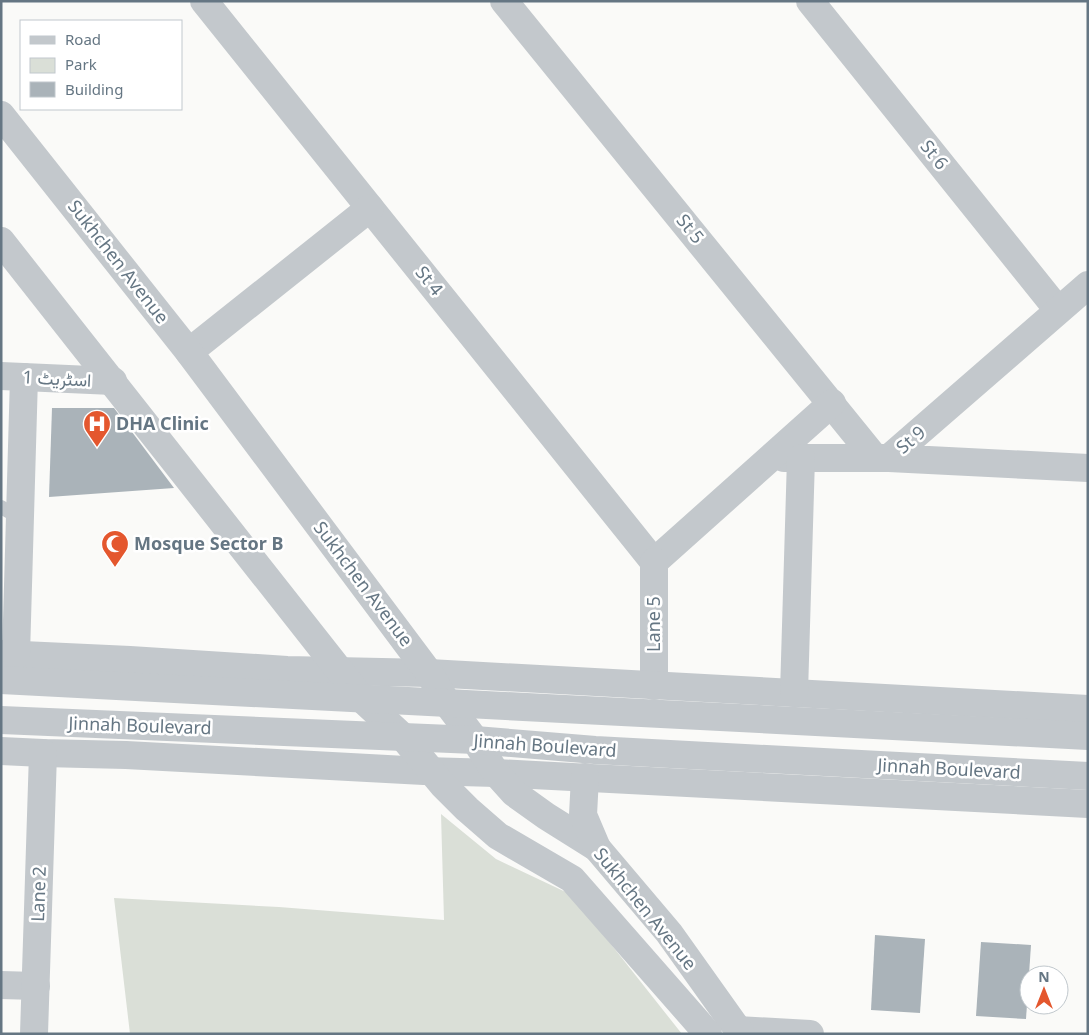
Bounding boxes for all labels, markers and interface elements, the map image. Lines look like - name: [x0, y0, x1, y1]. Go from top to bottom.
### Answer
- legend: [20, 20, 182, 110]
- text: Road: [65, 29, 101, 49]
- text: Park: [65, 54, 97, 74]
- text: Building: [65, 79, 123, 99]
- street label: St 6: [916, 135, 954, 174]
- street label: Sukhchen Avenue: [63, 195, 175, 328]
- street label: St 5: [672, 209, 710, 248]
- street label: St 4: [411, 261, 449, 300]
- street label: اسٹریٹ 1: [22, 364, 92, 392]
- hospital icon: DHA Clinic: [82, 409, 112, 448]
- place label: DHA Clinic: [116, 411, 209, 435]
- street label: St 9: [891, 420, 930, 459]
- street label: Sukhchen Avenue: [309, 516, 419, 651]
- mosque icon: Mosque Sector B: [100, 529, 130, 568]
- place label: Mosque Sector B: [134, 531, 284, 555]
- street label: Lane 5: [641, 596, 665, 652]
- street label: Jinnah Boulevard: [66, 710, 212, 739]
- street label: Jinnah Boulevard: [471, 728, 617, 762]
- street label: Jinnah Boulevard: [875, 752, 1021, 784]
- street label: Sukhchen Avenue: [589, 842, 703, 974]
- street label: Lane 2: [25, 866, 51, 922]
- north arrow: [1019, 965, 1069, 1015]
- text: N: [1038, 967, 1050, 986]

